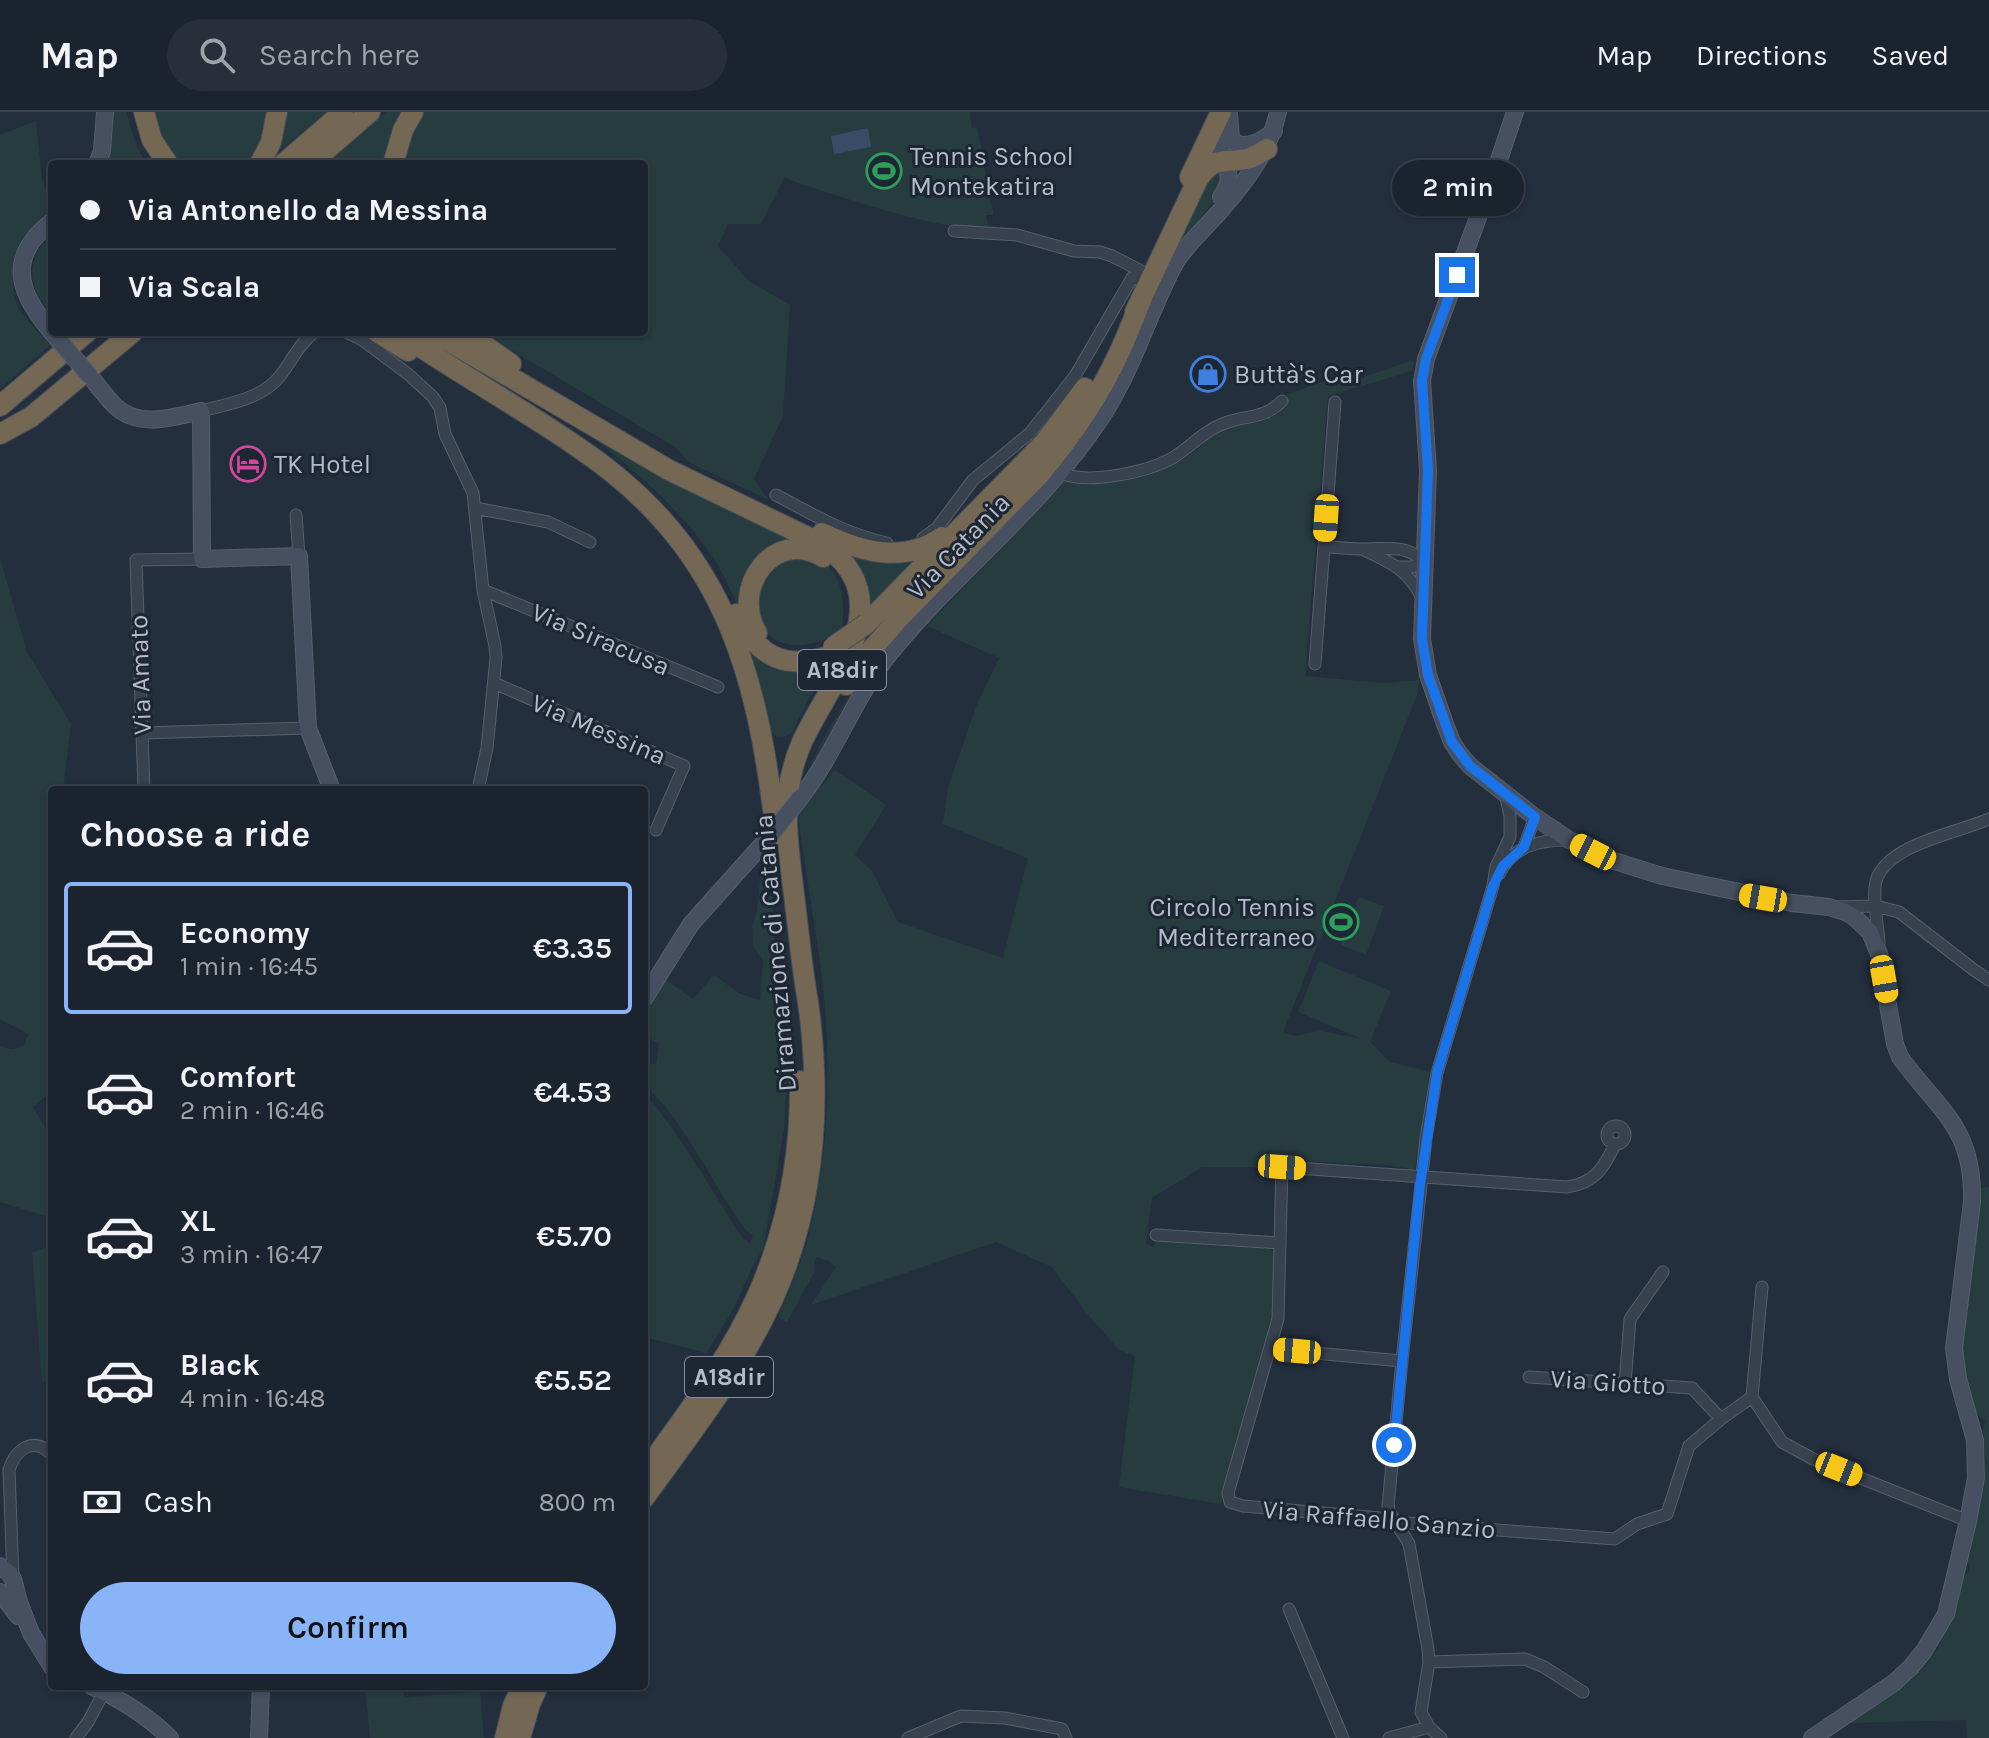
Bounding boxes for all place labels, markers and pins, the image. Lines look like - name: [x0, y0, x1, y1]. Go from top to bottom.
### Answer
- place label: Tennis School Montekatira: [910, 141, 1074, 202]
- sports icon: Tennis School Montekatira: [865, 152, 903, 190]
- shop icon: Buttà's Car: [1189, 355, 1227, 393]
- place label: Buttà's Car: [1234, 359, 1363, 390]
- hotel icon: TK Hotel: [229, 445, 267, 483]
- place label: TK Hotel: [274, 449, 371, 480]
- place label: Circolo Tennis Mediterraneo: [1149, 892, 1315, 953]
- sports icon: Circolo Tennis Mediterraneo: [1322, 903, 1360, 941]

